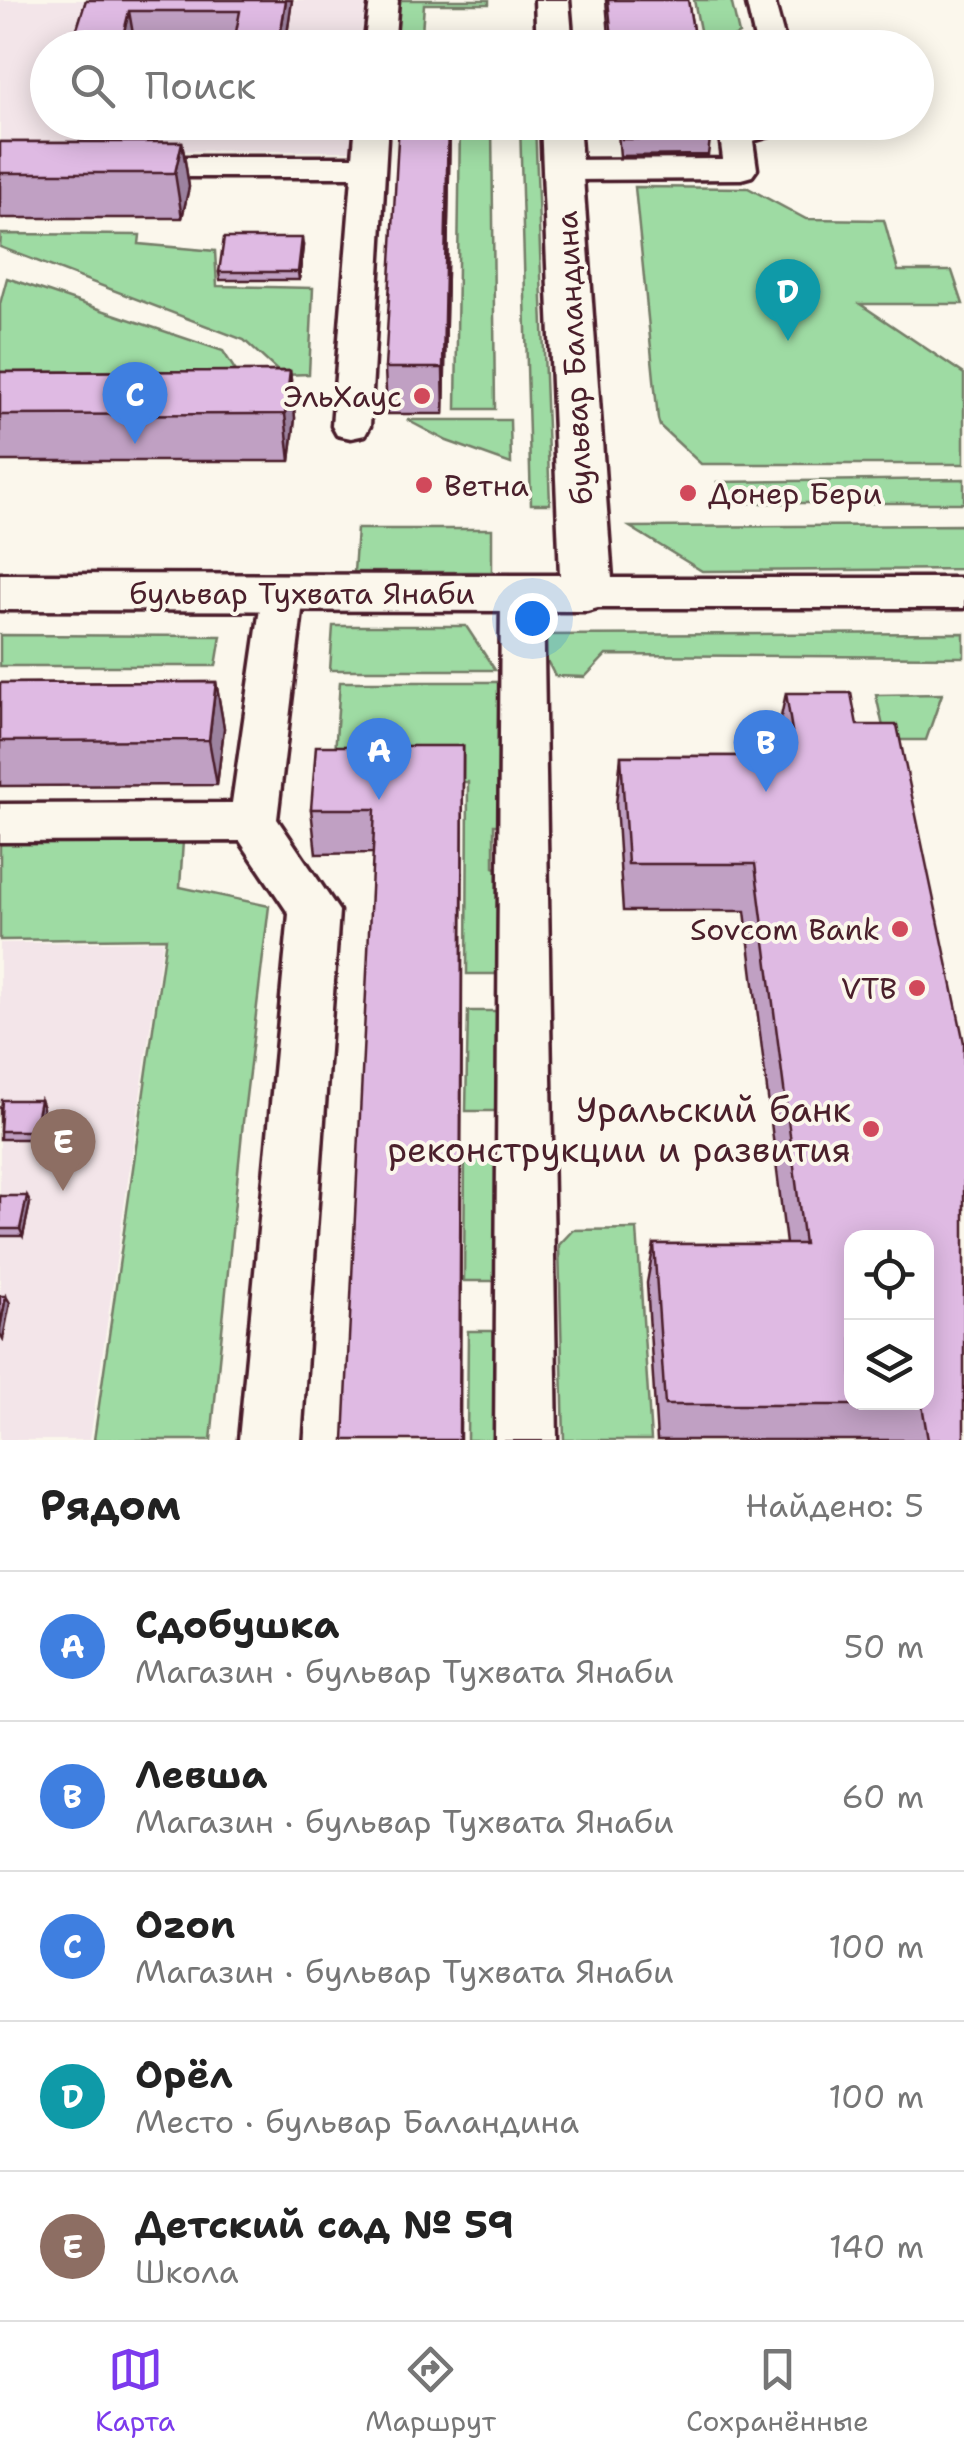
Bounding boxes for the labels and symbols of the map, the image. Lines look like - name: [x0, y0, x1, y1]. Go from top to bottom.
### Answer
- street label: бульвар Баландина: [546, 209, 602, 506]
- pin: D: [756, 258, 820, 341]
- pin: C: [102, 362, 168, 444]
- place label: ЭльХаус: [283, 376, 402, 417]
- marker: ЭльХаус: [411, 385, 433, 407]
- place label: Ветна: [444, 465, 529, 506]
- place label: Донер Бери: [708, 473, 882, 514]
- marker: Ветна: [413, 474, 435, 496]
- marker: Донер Бери: [677, 482, 699, 504]
- street label: бульвар Тухвата Янаби: [129, 573, 475, 614]
- your location: [507, 593, 558, 644]
- pin: B: [734, 710, 798, 792]
- pin: A: [346, 718, 412, 800]
- place label: Sovcom Bank: [690, 909, 880, 950]
- marker: Sovcom Bank: [889, 918, 911, 940]
- place label: VTB: [841, 968, 897, 1009]
- marker: VTB: [906, 977, 928, 999]
- place label: Уральский банк реконструкции и развития: [387, 1086, 851, 1173]
- pin: E: [30, 1108, 96, 1191]
- marker: Уральский банк реконструкции и развития: [860, 1118, 882, 1140]

